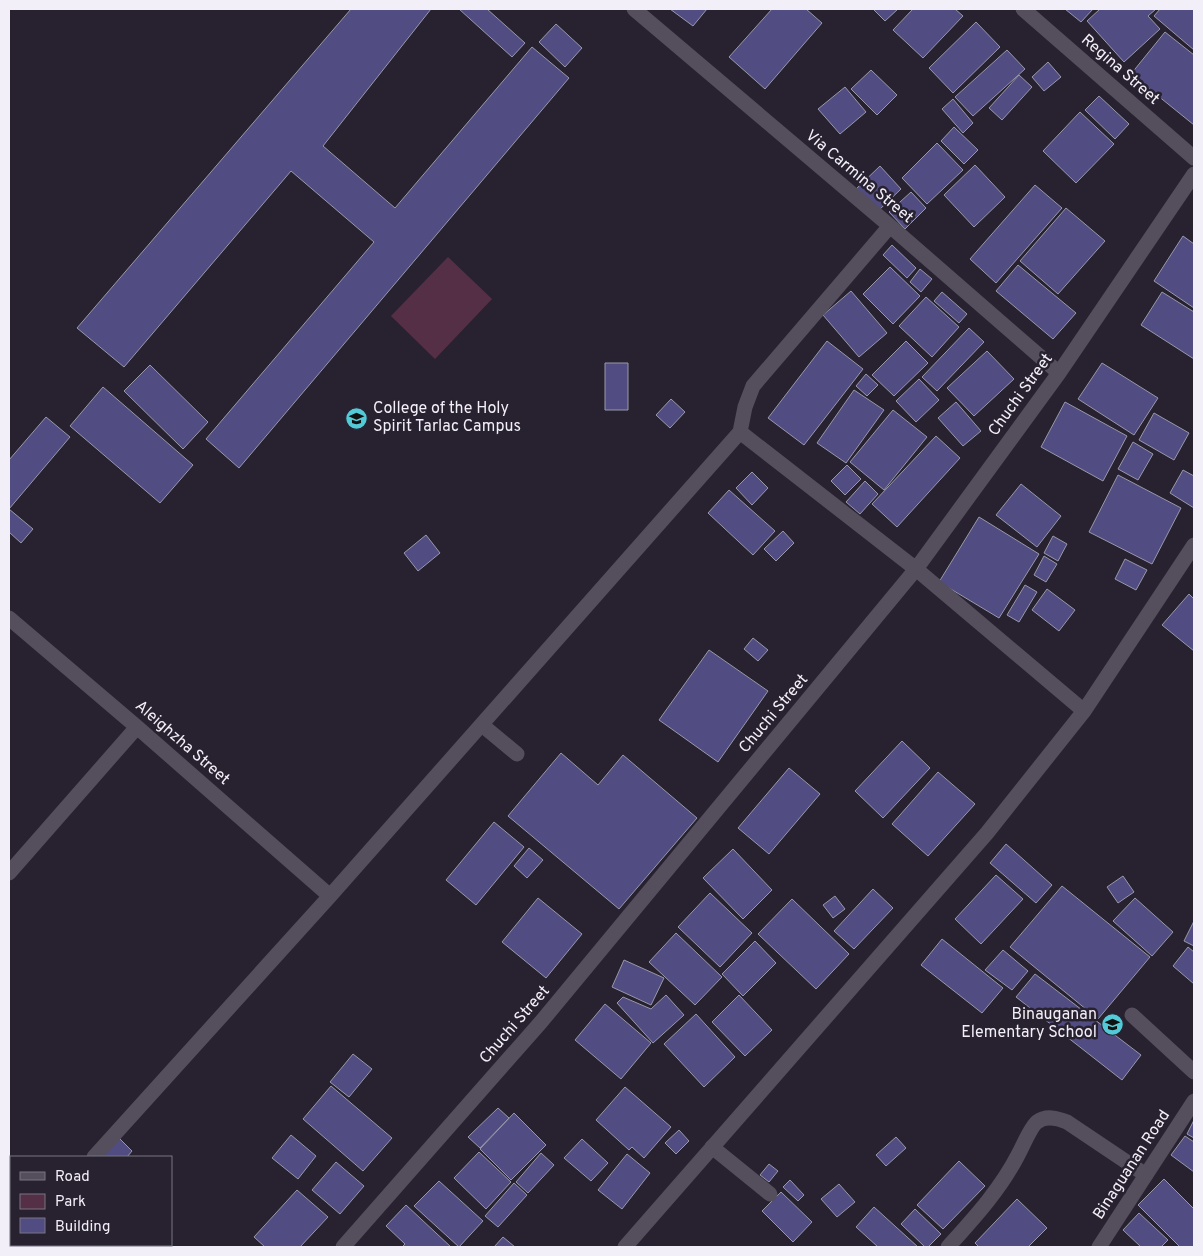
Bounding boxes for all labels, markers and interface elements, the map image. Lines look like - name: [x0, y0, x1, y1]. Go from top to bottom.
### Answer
- street label: Regina Street: [1077, 30, 1163, 110]
- street label: Via Carmina Street: [801, 126, 917, 228]
- street label: Chuchi Street: [984, 350, 1058, 440]
- place label: College of the Holy Spirit Tarlac Campus: [373, 399, 521, 437]
- school or university icon: College of the Holy Spirit Tarlac Campus: [345, 406, 369, 430]
- street label: Chuchi Street: [735, 670, 813, 758]
- street label: Aleighzha Street: [130, 696, 234, 790]
- street label: Chuchi Street: [476, 982, 554, 1068]
- place label: Binauganan Elementary School: [961, 1005, 1097, 1043]
- school or university icon: Binauganan Elementary School: [1101, 1012, 1125, 1036]
- street label: Binaguanan Road: [1089, 1106, 1175, 1224]
- legend: [10, 1156, 172, 1246]
- text: Road: [55, 1168, 90, 1187]
- text: Park: [55, 1193, 86, 1212]
- text: Building: [55, 1218, 110, 1237]

